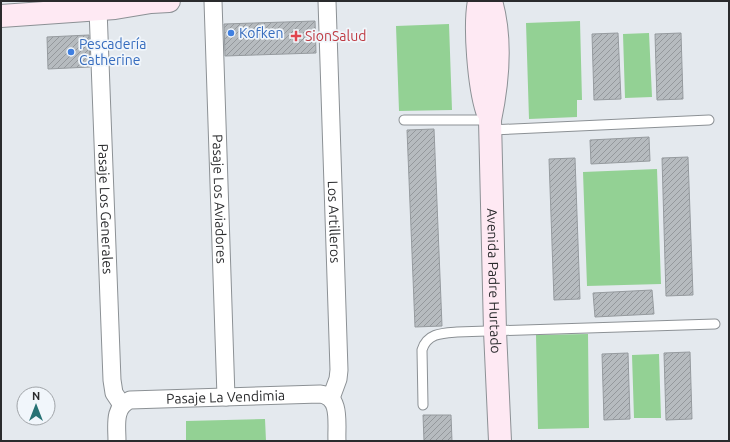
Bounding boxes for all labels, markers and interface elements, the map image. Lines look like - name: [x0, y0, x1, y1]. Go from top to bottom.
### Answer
- place label: Kofken: [239, 25, 283, 41]
- marker: Kofken: [226, 28, 236, 38]
- place label: SionSalud: [305, 28, 366, 44]
- marker: SionSalud: [290, 30, 302, 42]
- place label: Pescadería Catherine: [79, 36, 146, 68]
- marker: Pescadería Catherine: [66, 47, 76, 57]
- street label: Pasaje Los Aviadores: [209, 134, 230, 264]
- street label: Pasaje Los Generales: [95, 143, 116, 274]
- street label: Los Artilleros: [325, 180, 344, 263]
- street label: Avenida Padre Hurtado: [484, 208, 504, 354]
- north arrow: [16, 386, 56, 426]
- street label: Pasaje La Vendimia: [166, 387, 285, 407]
- text: N: [32, 390, 40, 402]

